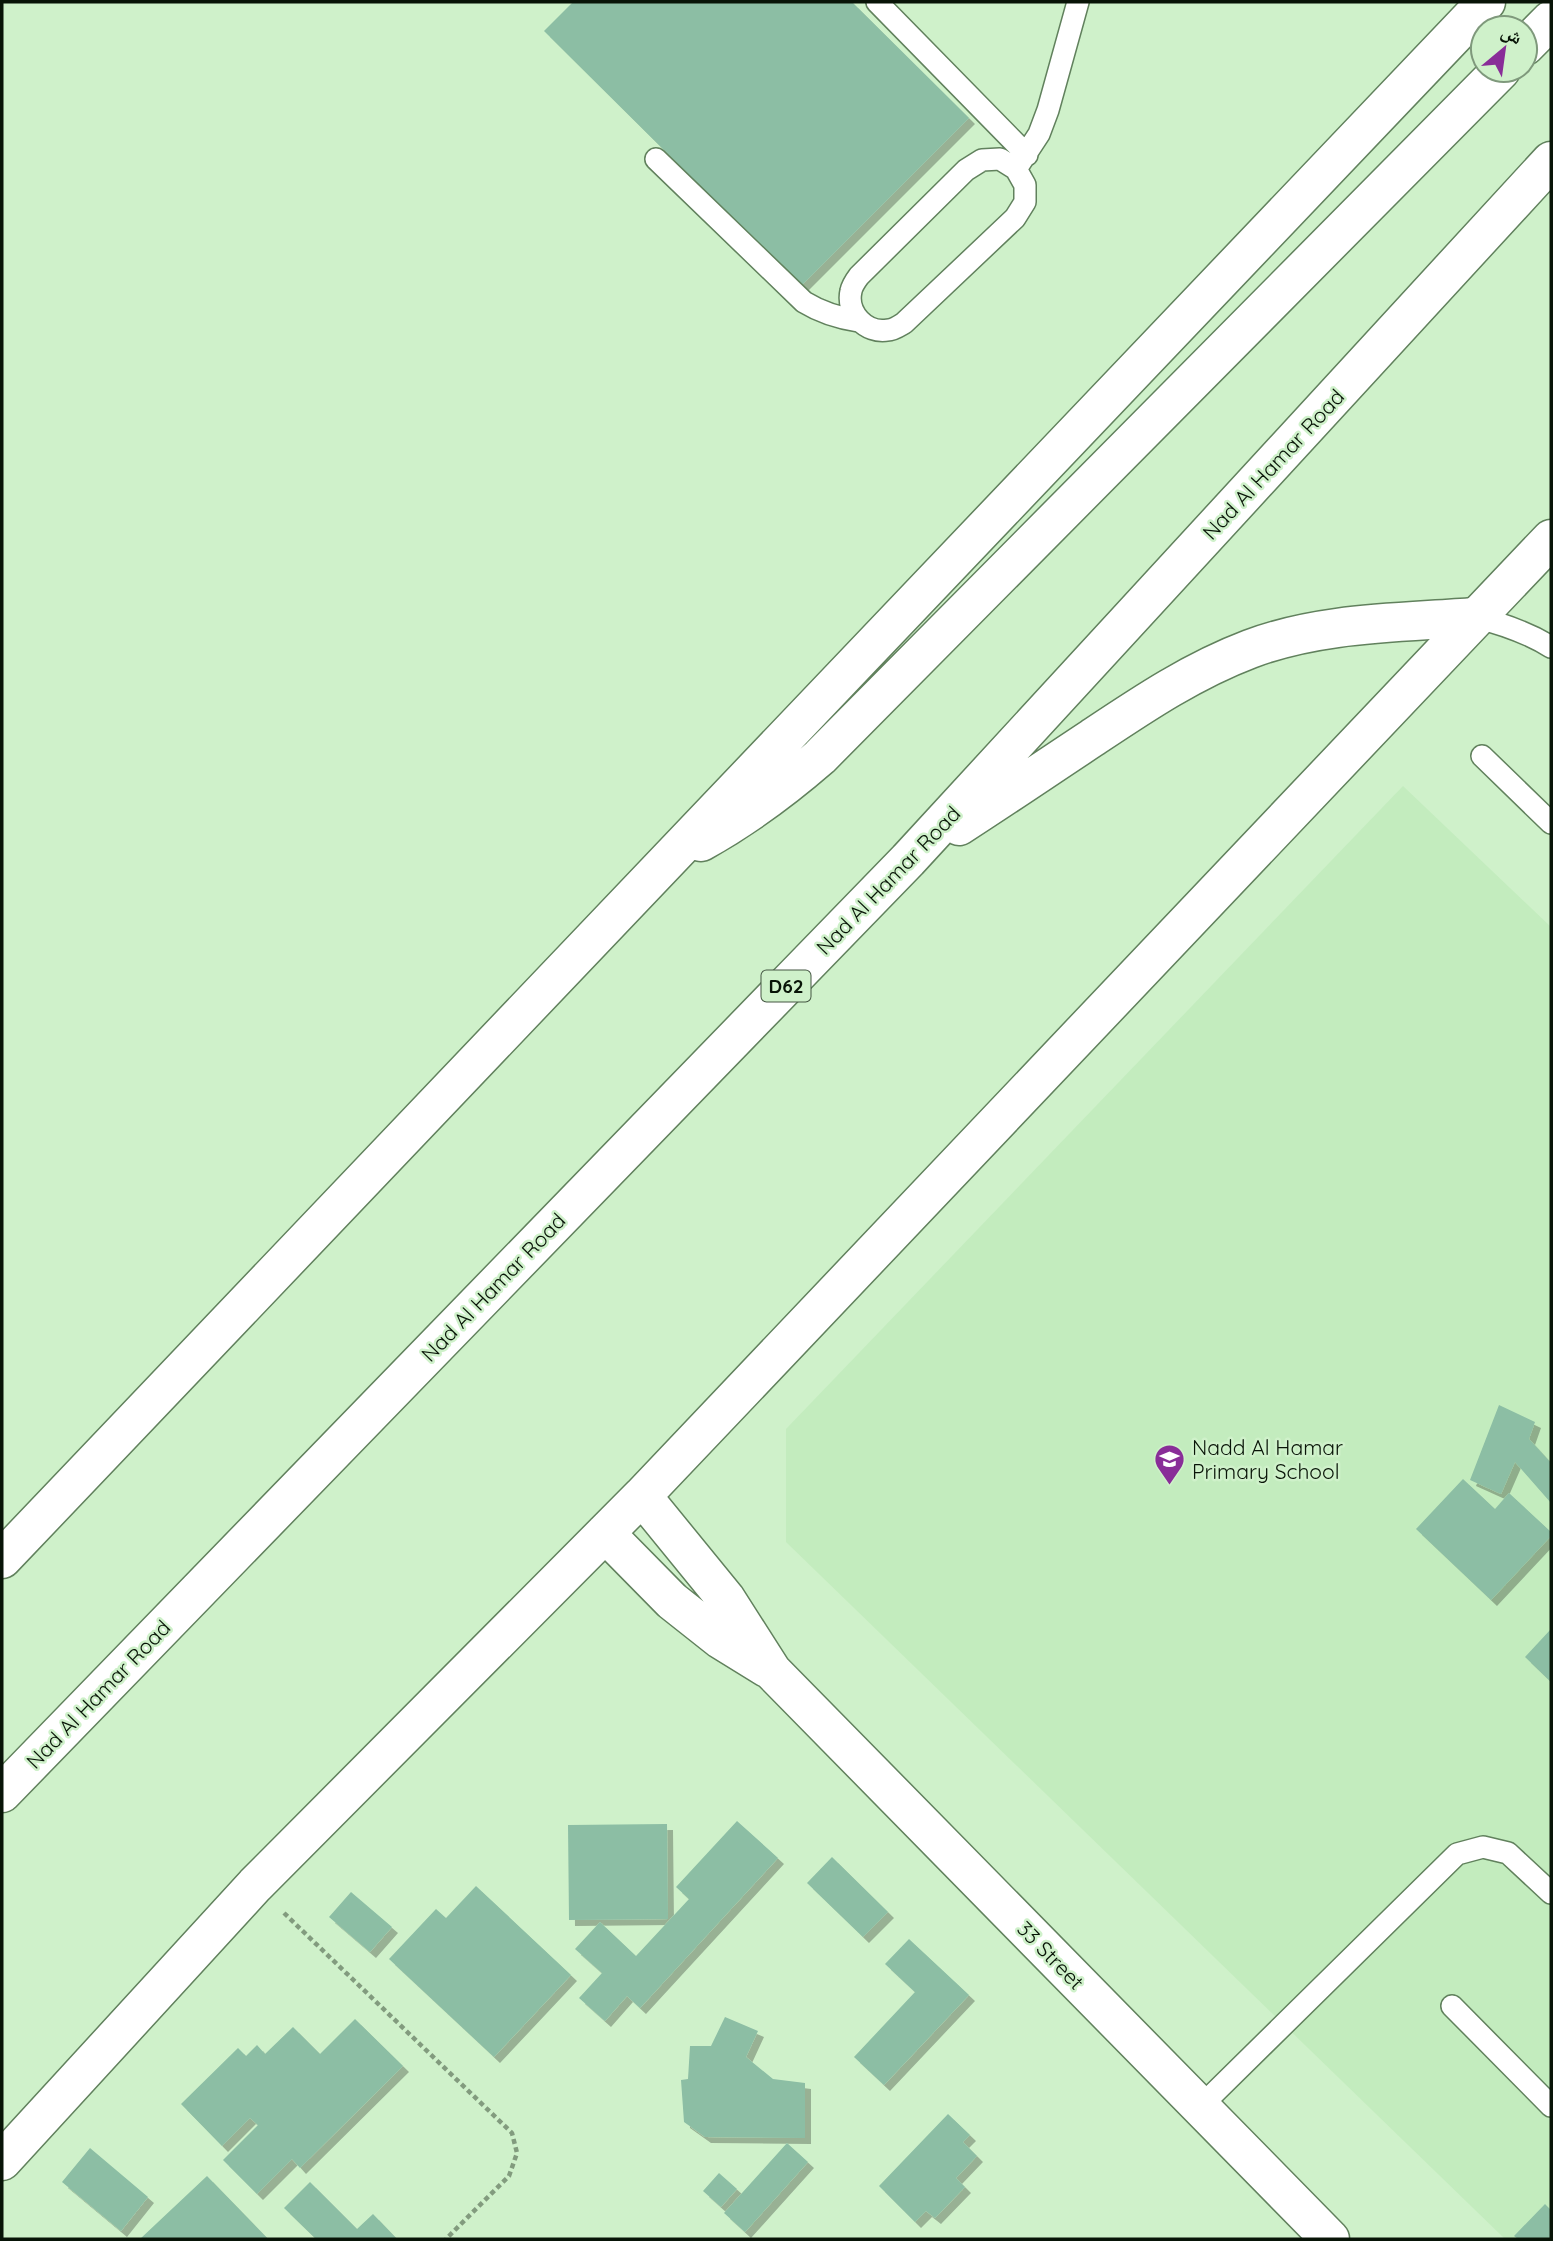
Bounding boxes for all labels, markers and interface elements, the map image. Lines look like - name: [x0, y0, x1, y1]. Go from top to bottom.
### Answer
- north arrow: [1469, 14, 1539, 84]
- text: ش: [1498, 19, 1527, 50]
- street label: Nad Al Hamar Road: [1197, 383, 1349, 545]
- street label: Nad Al Hamar Road: [810, 800, 966, 960]
- road number: D62: [762, 970, 810, 1002]
- street label: Nad Al Hamar Road: [415, 1207, 571, 1367]
- place label: Nadd Al Hamar Primary School: [1192, 1434, 1343, 1484]
- school or university icon: Nadd Al Hamar Primary School: [1152, 1442, 1186, 1486]
- street label: Nad Al Hamar Road: [20, 1614, 176, 1774]
- street label: 33 Street: [1012, 1915, 1090, 1995]

